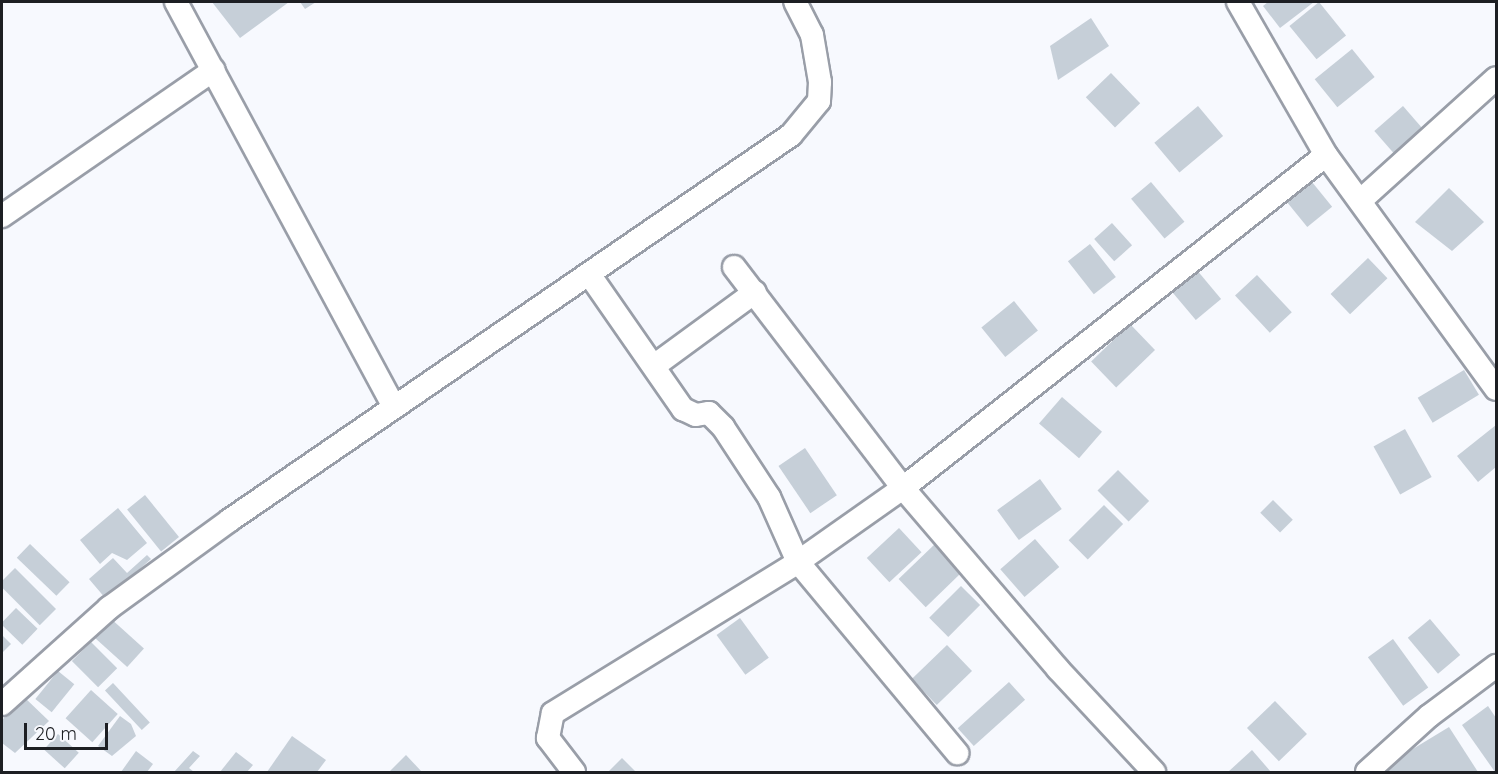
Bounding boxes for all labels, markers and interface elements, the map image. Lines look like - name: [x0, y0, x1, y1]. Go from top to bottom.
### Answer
- scale bar: [27, 711, 111, 749]
- text: 20 m: [35, 722, 77, 745]

